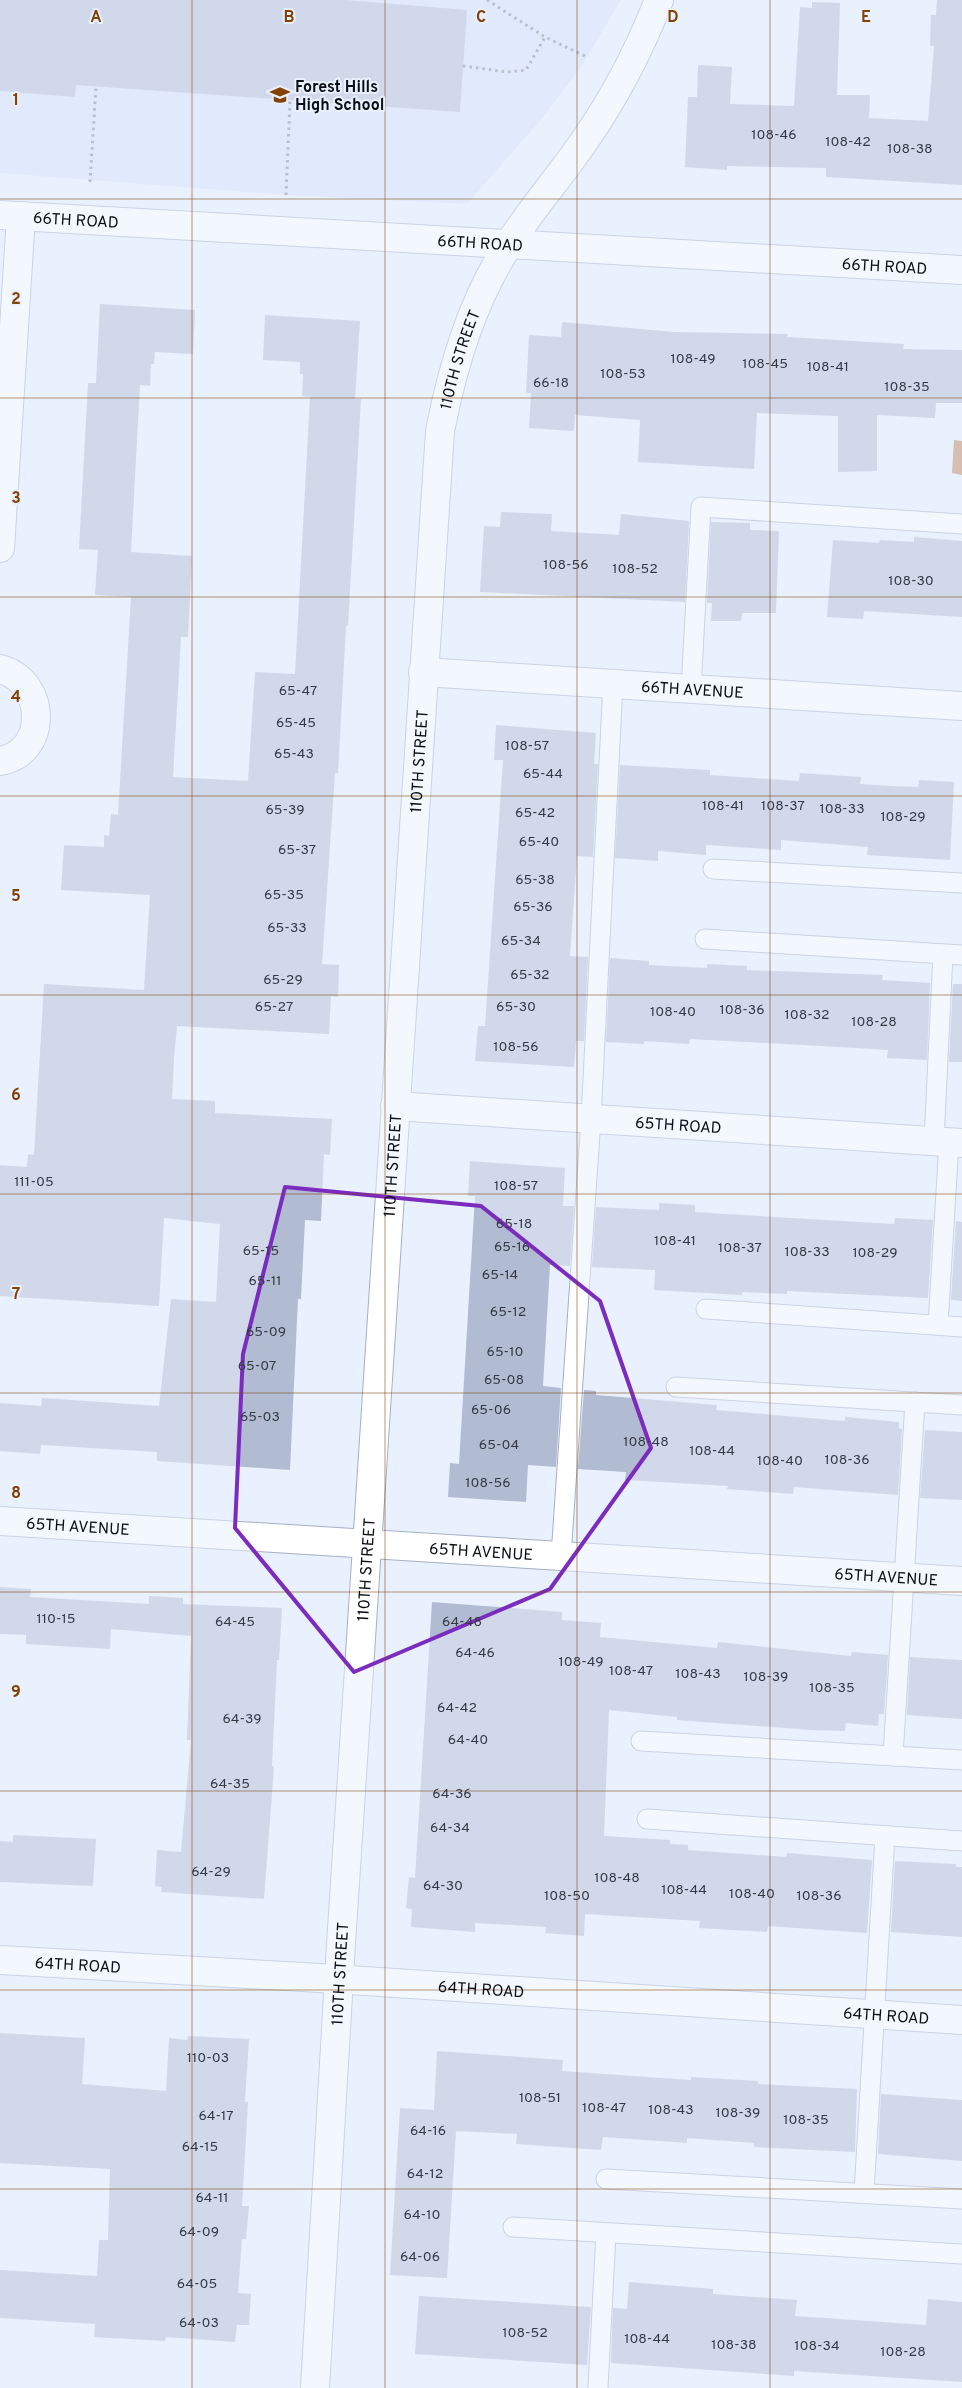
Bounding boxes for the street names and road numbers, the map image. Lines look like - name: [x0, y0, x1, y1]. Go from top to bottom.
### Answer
- street label: 66TH ROAD: [32, 209, 119, 234]
- street label: 66TH ROAD: [437, 232, 523, 257]
- street label: 66TH ROAD: [841, 255, 928, 280]
- street label: 110TH STREET: [437, 307, 486, 412]
- street label: 66TH AVENUE: [640, 678, 744, 704]
- street label: 110TH STREET: [407, 709, 434, 814]
- street label: 110TH STREET: [381, 1113, 407, 1218]
- street label: 65TH ROAD: [634, 1114, 722, 1139]
- street label: 65TH AVENUE: [25, 1515, 130, 1541]
- street label: 110TH STREET: [354, 1517, 381, 1622]
- street label: 65TH AVENUE: [429, 1540, 533, 1566]
- street label: 65TH AVENUE: [834, 1565, 939, 1591]
- street label: 110TH STREET: [328, 1922, 354, 2026]
- street label: 64TH ROAD: [34, 1954, 121, 1979]
- street label: 64TH ROAD: [437, 1978, 525, 2003]
- street label: 64TH ROAD: [842, 2004, 930, 2030]

